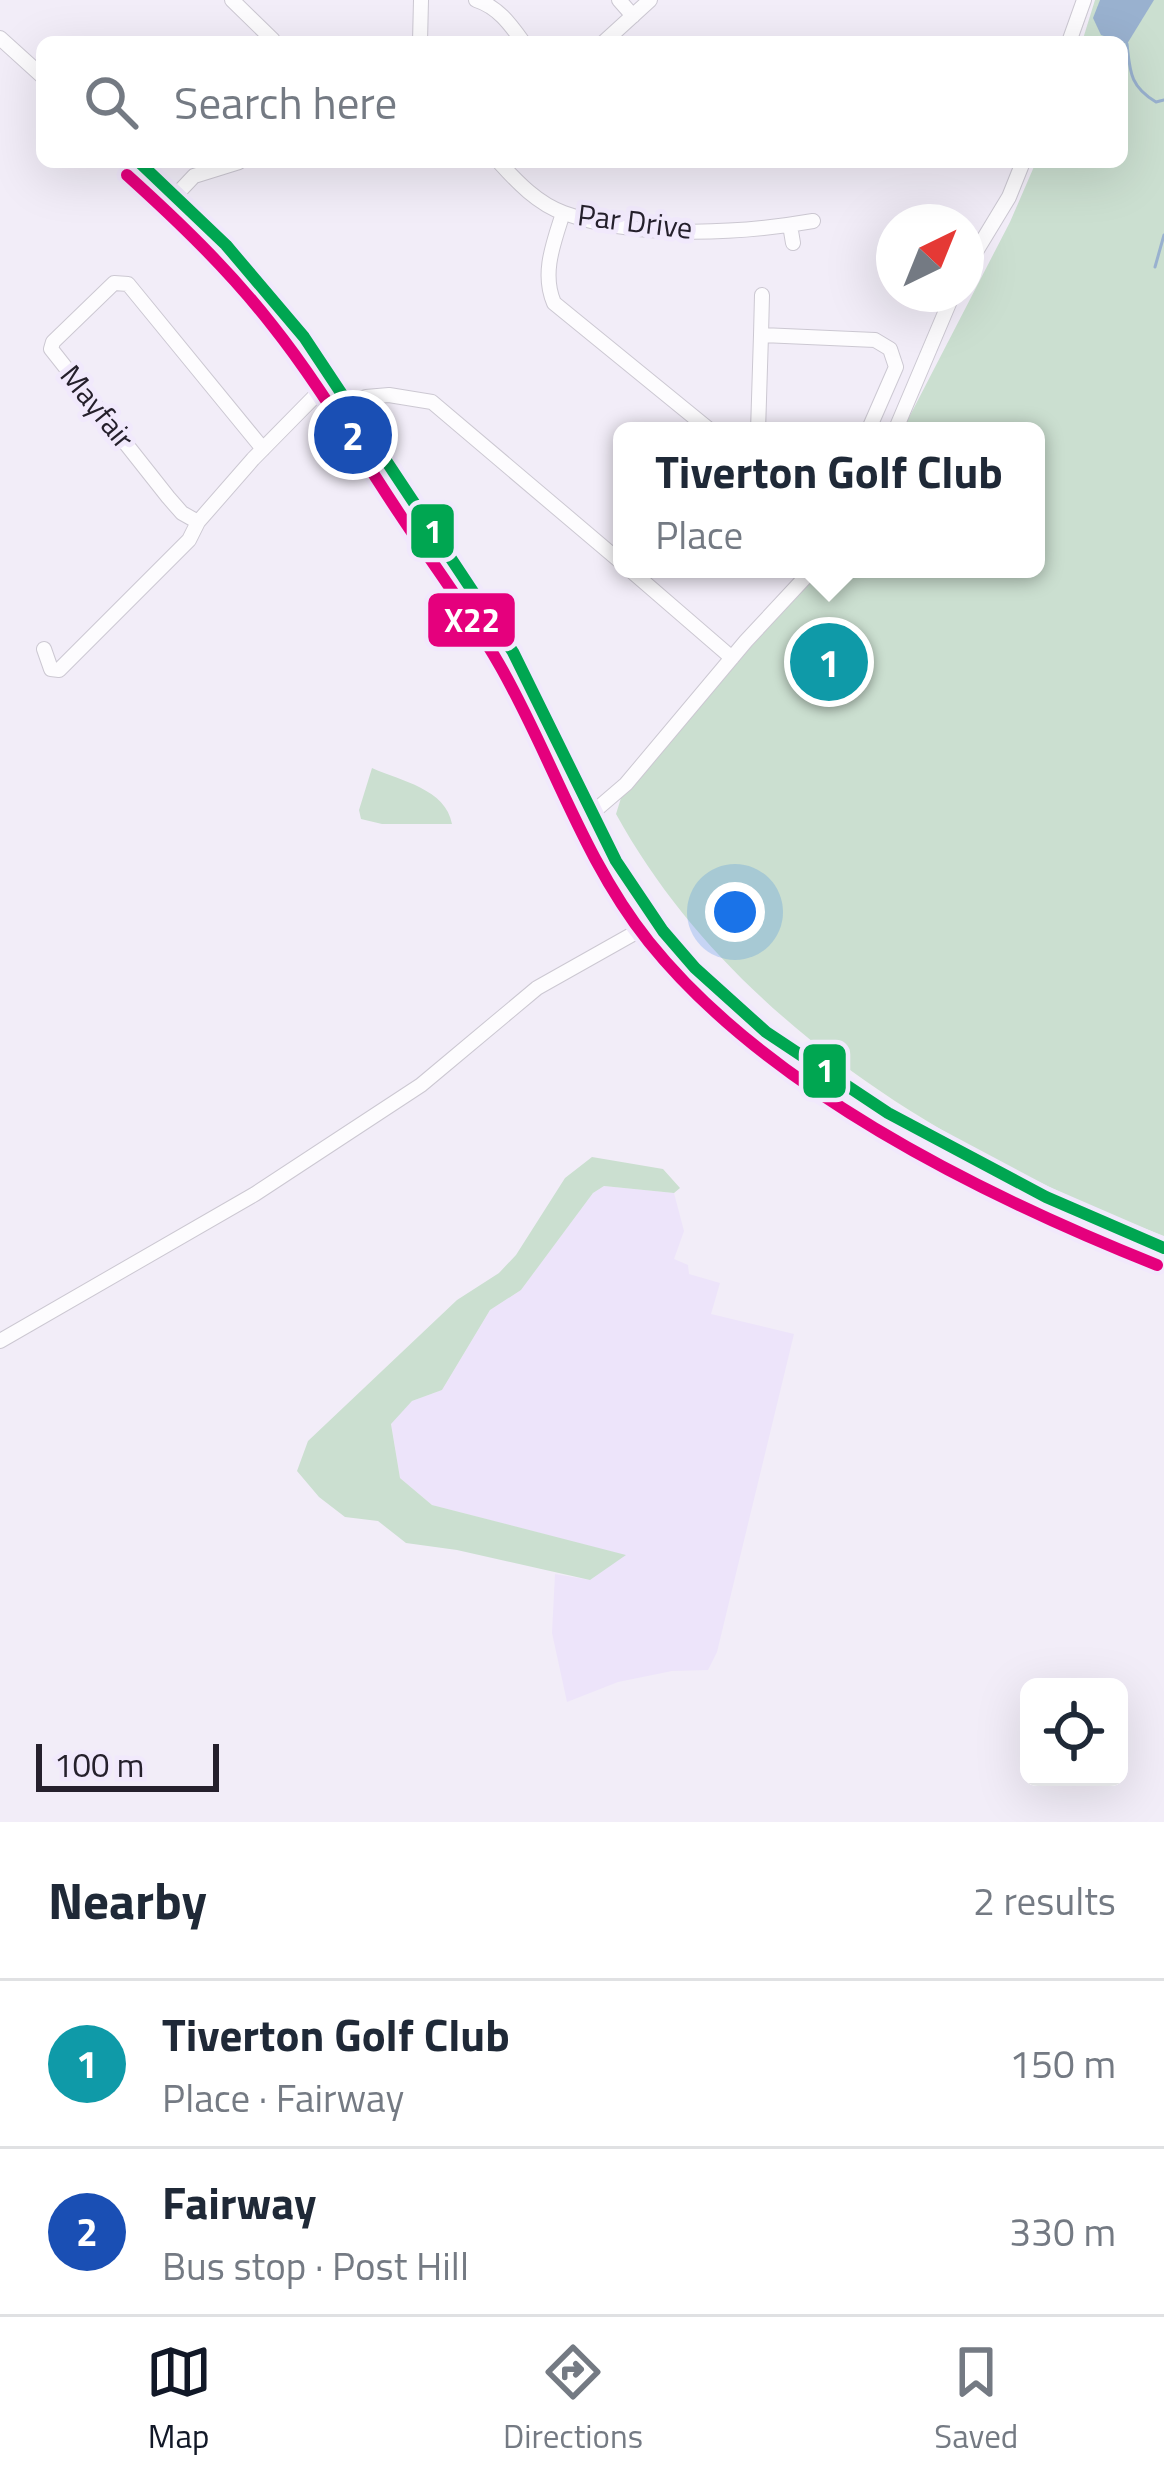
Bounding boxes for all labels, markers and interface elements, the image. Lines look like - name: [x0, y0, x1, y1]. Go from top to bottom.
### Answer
- search box: [36, 36, 1128, 168]
- text: Search here: [174, 68, 397, 136]
- icon: search: [78, 69, 144, 135]
- street label: Par Drive: [575, 191, 695, 251]
- north arrow: [876, 204, 984, 312]
- street label: Mayfair: [50, 354, 146, 458]
- pin: 2: [314, 390, 392, 480]
- popup: [613, 422, 1045, 578]
- text: Tiverton Golf Club: [655, 437, 1003, 505]
- line badge: 1: [409, 502, 456, 560]
- text: Place: [655, 505, 743, 564]
- text: 1: [424, 506, 442, 556]
- line badge: X22: [426, 591, 517, 649]
- text: X22: [444, 595, 500, 645]
- pin: 1: [790, 617, 868, 707]
- your location: [705, 882, 765, 942]
- line badge: 1: [801, 1042, 848, 1100]
- text: 1: [816, 1045, 834, 1095]
- map controls: [1020, 1678, 1128, 1786]
- button: locate: [1020, 1678, 1128, 1786]
- scale bar: [36, 1738, 219, 1791]
- text: 100 m: [54, 1740, 144, 1790]
- text: Nearby: [48, 1861, 207, 1939]
- text: 2 results: [973, 1871, 1116, 1930]
- text: Tiverton Golf Club: [162, 2000, 510, 2068]
- text: 1: [76, 2034, 98, 2093]
- text: 150 m: [1009, 2034, 1116, 2093]
- text: Place · Fairway: [162, 2068, 404, 2127]
- text: Fairway: [162, 2168, 316, 2236]
- text: 2: [76, 2202, 98, 2261]
- text: 330 m: [1009, 2202, 1116, 2261]
- text: Bus stop · Post Hill: [162, 2236, 469, 2295]
- tab: Map: [146, 2339, 212, 2461]
- tab: Directions: [503, 2339, 643, 2461]
- tab: Saved: [934, 2339, 1018, 2461]

